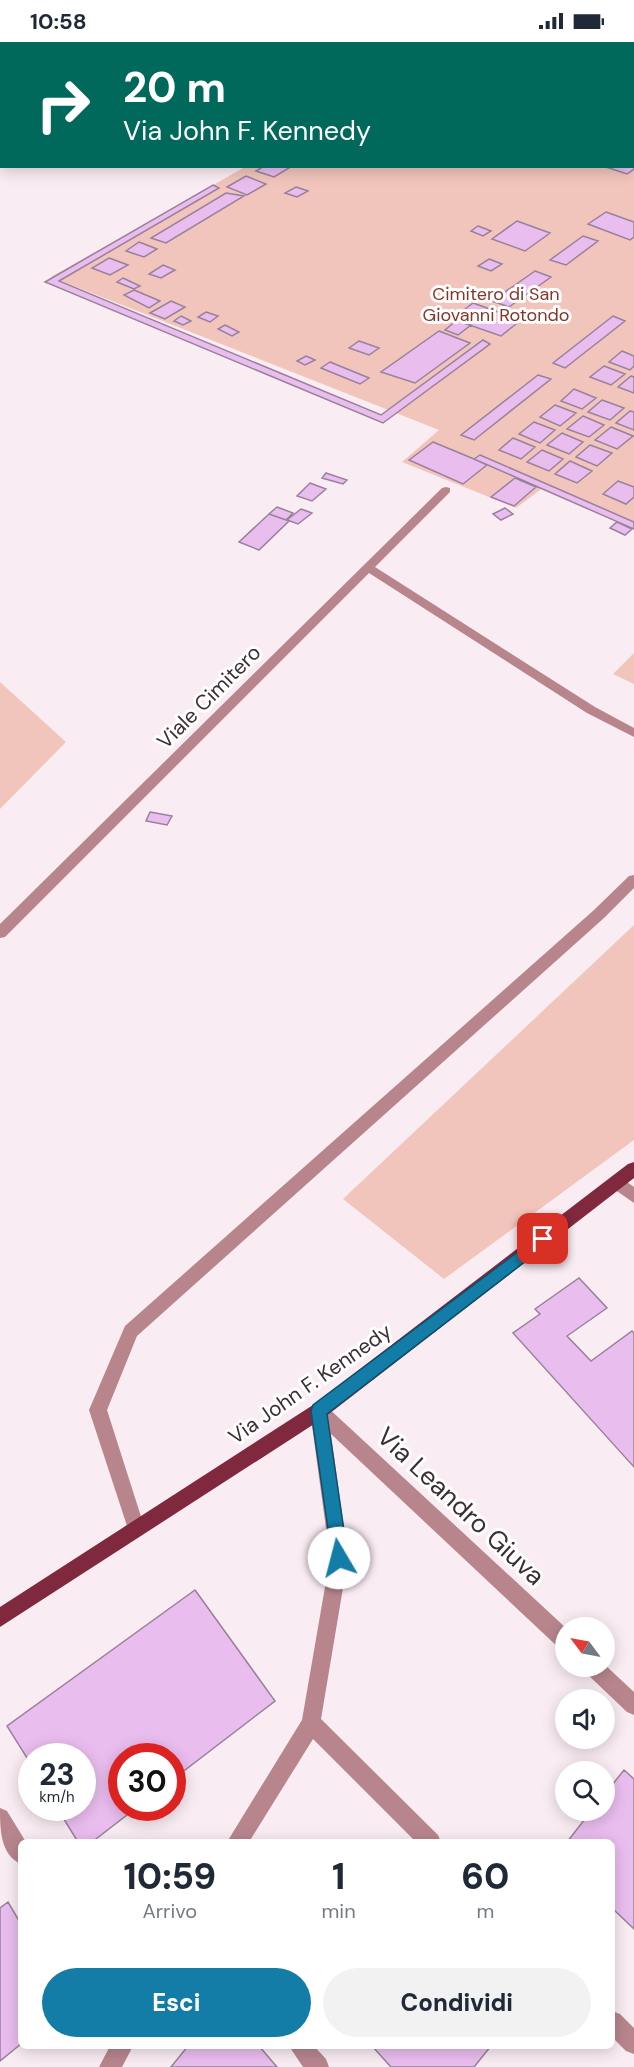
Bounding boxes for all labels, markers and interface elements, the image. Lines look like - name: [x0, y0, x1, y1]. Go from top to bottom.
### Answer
- text: 10:58: [30, 7, 87, 36]
- text: 20 m: [123, 60, 226, 115]
- icon: right: [24, 66, 102, 144]
- text: Via John F. Kennedy: [123, 113, 371, 148]
- park label: Cimitero di San Giovanni Rotondo: [422, 282, 570, 327]
- street label: Viale Cimitero: [151, 639, 267, 755]
- pin: [517, 1213, 568, 1264]
- icon: arrive: [526, 1222, 559, 1255]
- street label: Via John F. Kennedy: [223, 1317, 397, 1451]
- street label: Via Leandro Giuva: [370, 1419, 552, 1593]
- position arrow: [307, 1526, 371, 1590]
- north arrow: [555, 1617, 615, 1677]
- map controls: [555, 1617, 615, 1821]
- button: sound: [555, 1689, 615, 1749]
- speed limit sign: 30: [108, 1743, 186, 1821]
- text: 23: [39, 1755, 75, 1794]
- button: search: [555, 1761, 615, 1821]
- text: km/h: [39, 1787, 75, 1807]
- text: 10:59: [124, 1853, 216, 1900]
- text: 1: [332, 1853, 345, 1900]
- text: 60: [461, 1853, 509, 1900]
- text: Arrivo: [142, 1898, 197, 1924]
- text: min: [322, 1898, 356, 1924]
- text: m: [476, 1898, 494, 1924]
- button: Esci: [42, 1968, 311, 2037]
- button: Condividi: [323, 1968, 591, 2037]

